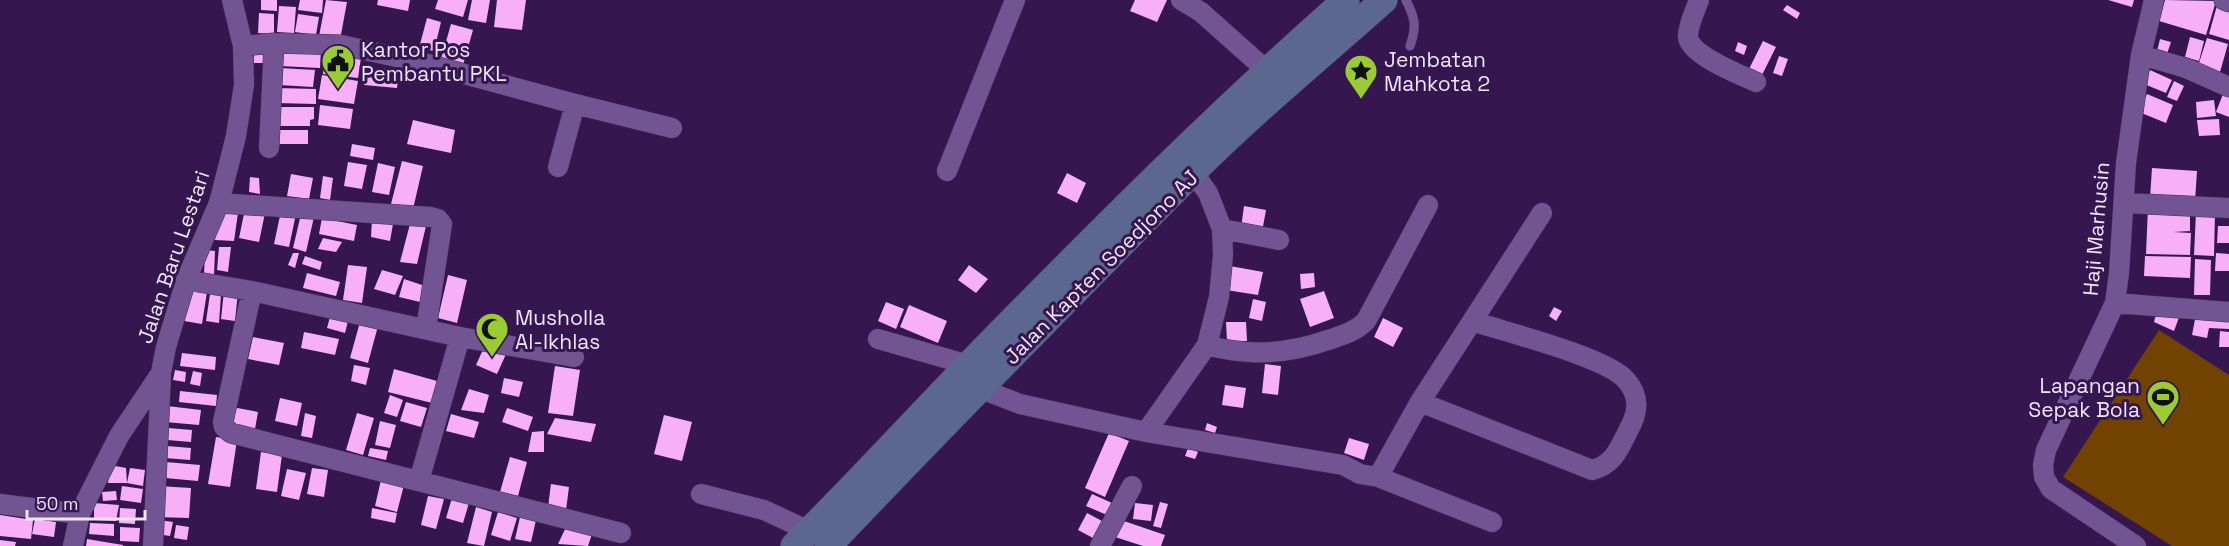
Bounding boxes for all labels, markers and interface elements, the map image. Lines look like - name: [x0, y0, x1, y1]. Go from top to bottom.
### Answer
- place label: Kantor Pos Pembantu PKL: [361, 36, 507, 87]
- public building icon: Kantor Pos Pembantu PKL: [320, 43, 356, 90]
- place label: Jembatan Mahkota 2: [1384, 46, 1490, 97]
- place icon: Jembatan Mahkota 2: [1343, 53, 1379, 100]
- street label: Haji Marhusin: [2077, 161, 2115, 297]
- street label: Jalan Kapten Soedjono AJ: [998, 164, 1204, 370]
- street label: Jalan Baru Lestari: [131, 167, 215, 347]
- place label: Musholla Al-Ikhlas: [515, 304, 605, 355]
- mosque icon: Musholla Al-Ikhlas: [474, 311, 510, 358]
- place label: Lapangan Sepak Bola: [2028, 372, 2140, 423]
- sports icon: Lapangan Sepak Bola: [2145, 379, 2181, 426]
- scale bar: [27, 483, 146, 521]
- text: 50 m: [36, 492, 78, 515]

